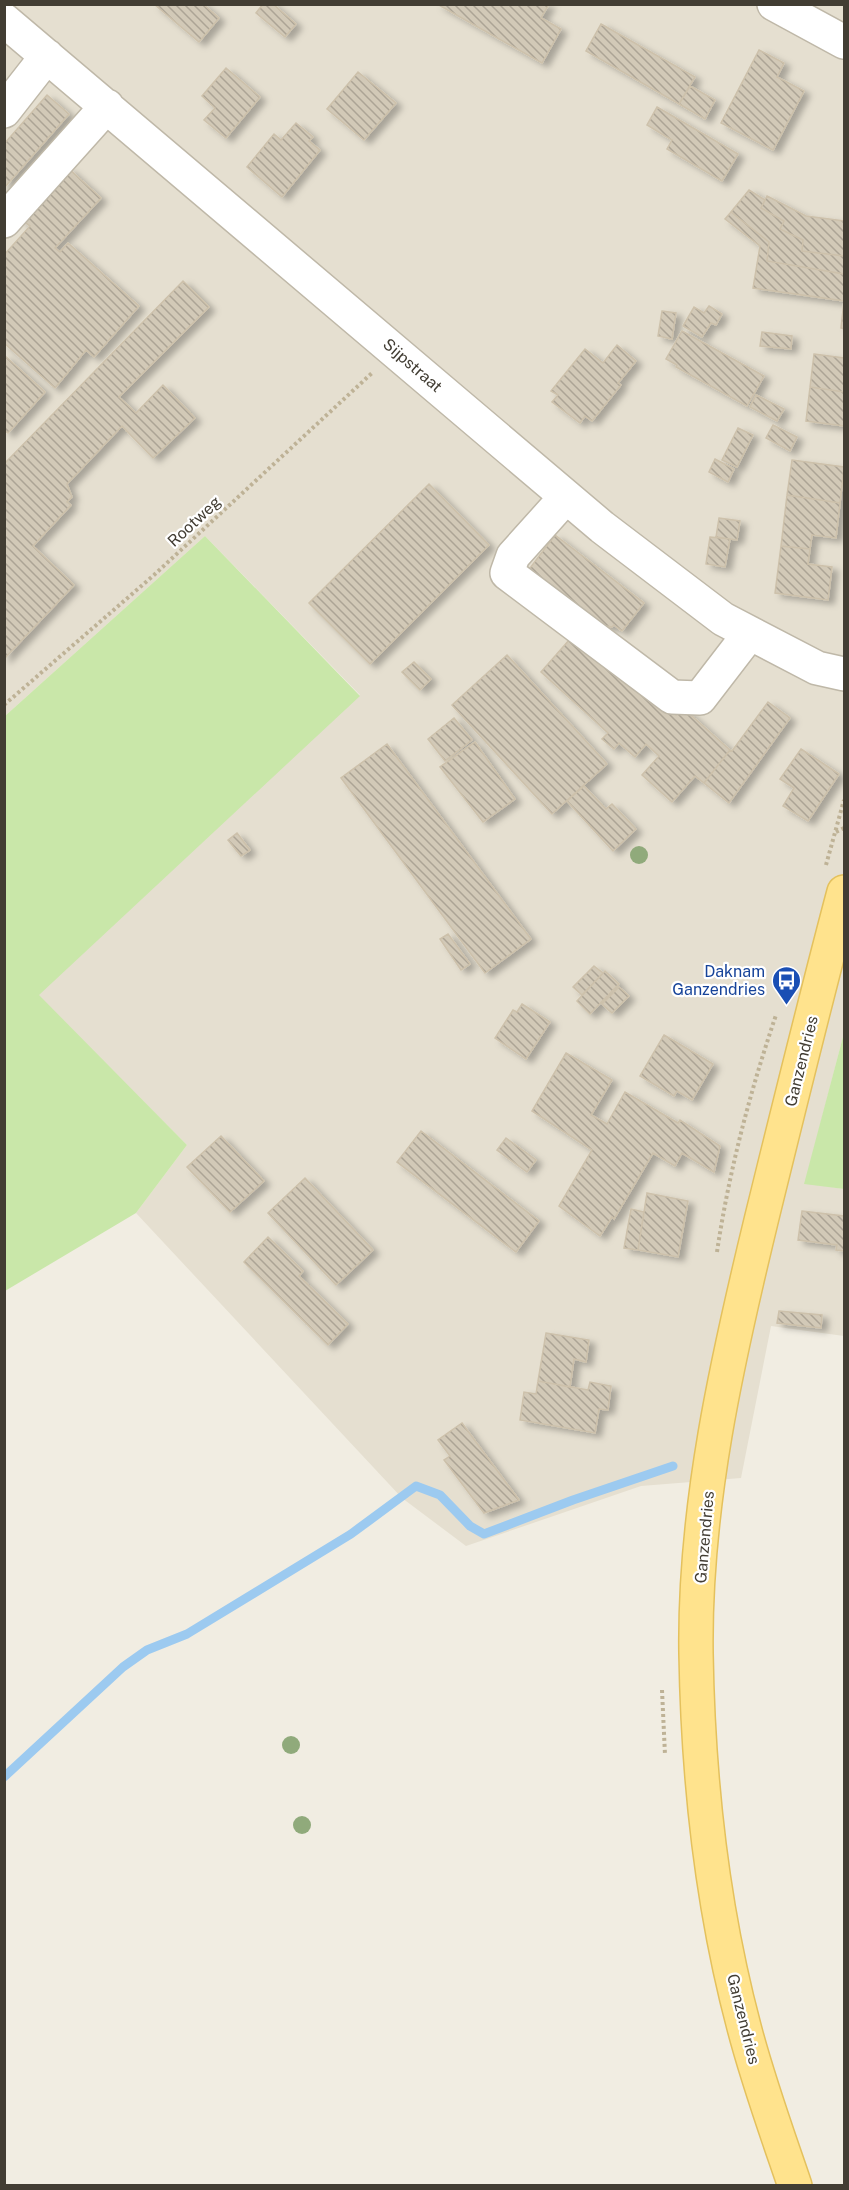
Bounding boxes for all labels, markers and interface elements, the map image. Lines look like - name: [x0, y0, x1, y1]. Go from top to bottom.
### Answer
- street label: Sijpstraat: [379, 335, 446, 396]
- street label: Rootweg: [164, 492, 225, 551]
- place label: Daknam Ganzendries: [672, 962, 765, 999]
- bus stop icon: Daknam Ganzendries: [770, 964, 802, 1006]
- street label: Ganzendries: [781, 1014, 822, 1108]
- street label: Ganzendries: [691, 1490, 718, 1584]
- street label: Ganzendries: [723, 1972, 764, 2066]

